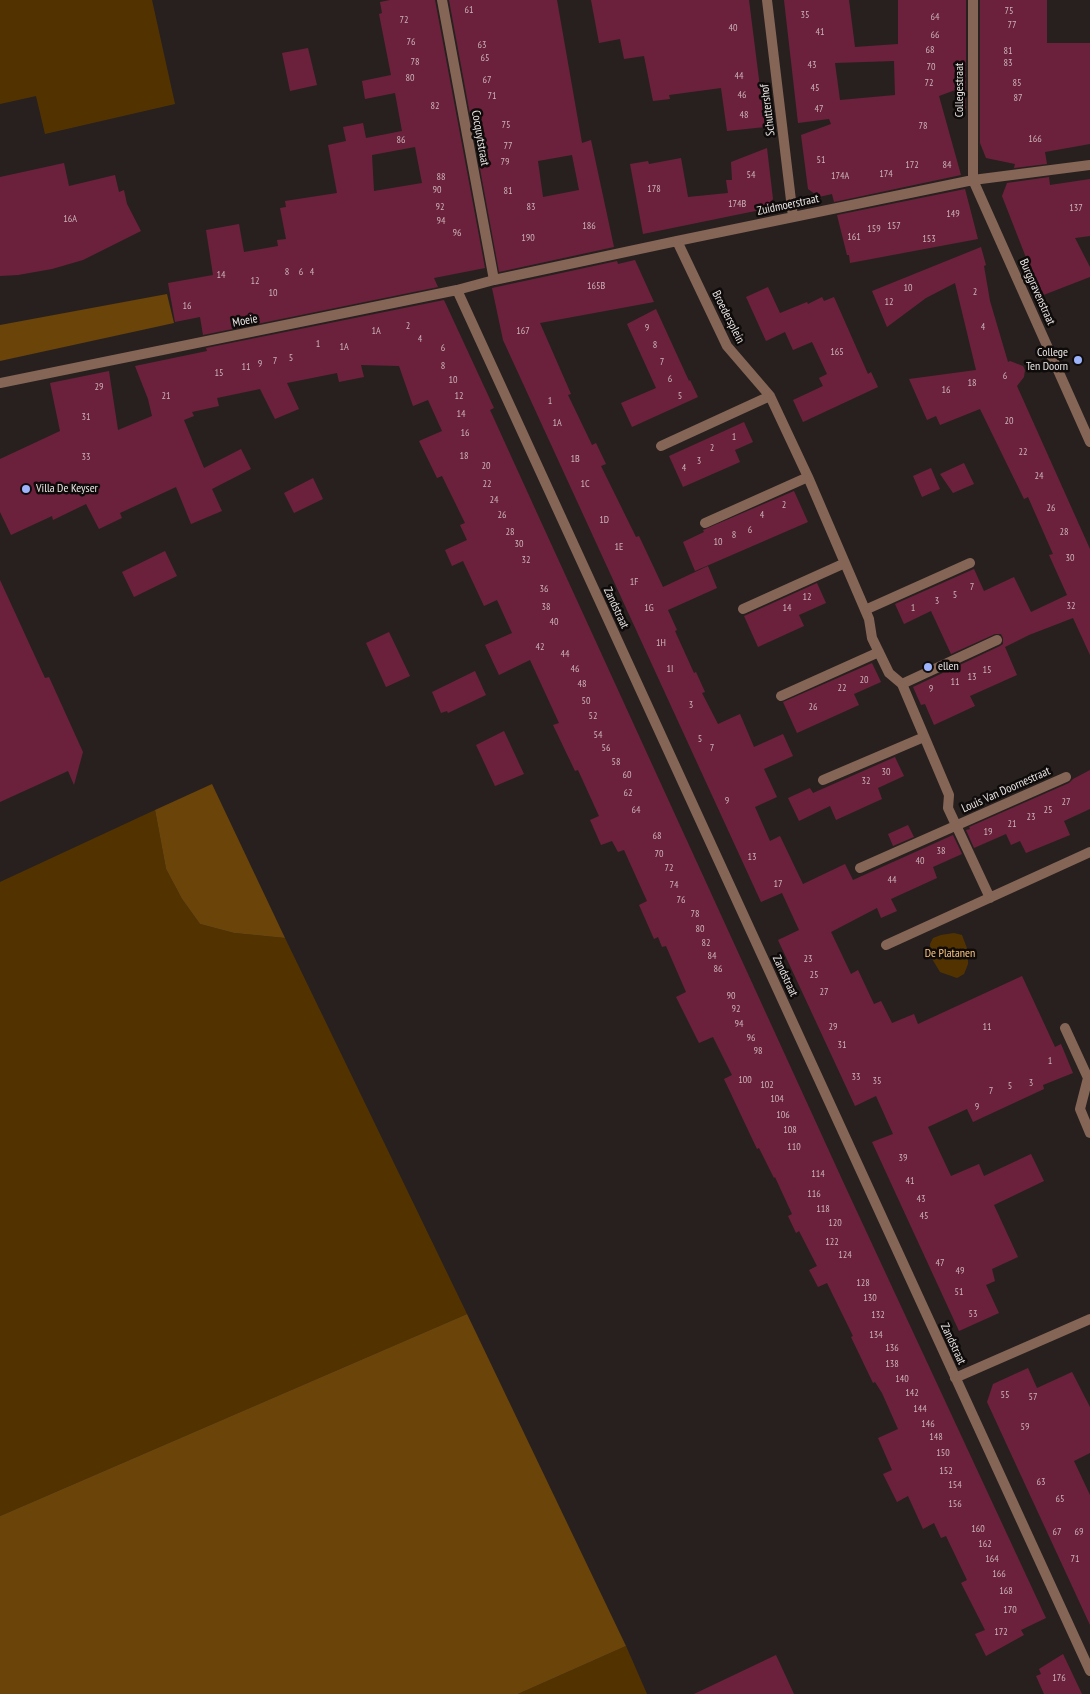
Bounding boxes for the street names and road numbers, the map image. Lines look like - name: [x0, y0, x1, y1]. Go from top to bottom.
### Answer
- street label: Collegestraat: [953, 63, 967, 117]
- street label: Schuttershof: [758, 83, 778, 137]
- street label: Cocquytstraat: [468, 109, 492, 167]
- street label: Zuidmoerstraat: [756, 191, 820, 219]
- street label: Burggravenstraat: [1016, 257, 1058, 327]
- street label: Broedersplein: [709, 288, 747, 346]
- street label: Moeie: [231, 312, 259, 330]
- street label: Zandstraat: [600, 585, 632, 631]
- street label: Louis Van Doornestraat: [959, 764, 1053, 816]
- street label: Zandstraat: [769, 953, 801, 999]
- street label: Zandstraat: [937, 1321, 969, 1367]

